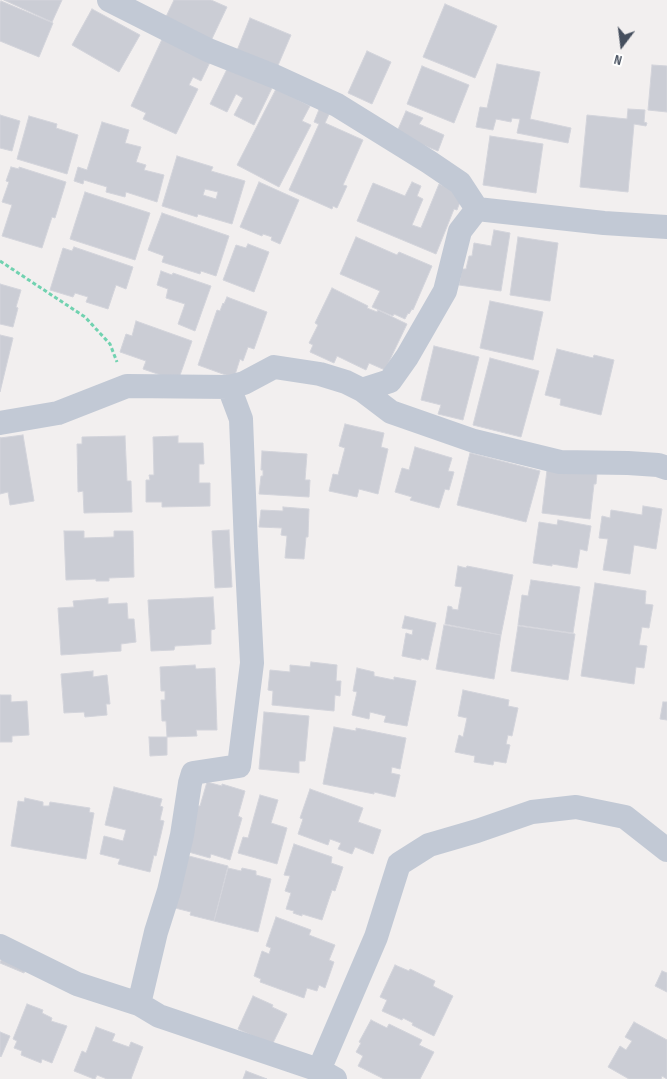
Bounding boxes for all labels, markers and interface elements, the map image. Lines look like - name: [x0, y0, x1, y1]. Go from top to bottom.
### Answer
- north arrow: [597, 20, 647, 70]
- text: N: [612, 51, 624, 69]

